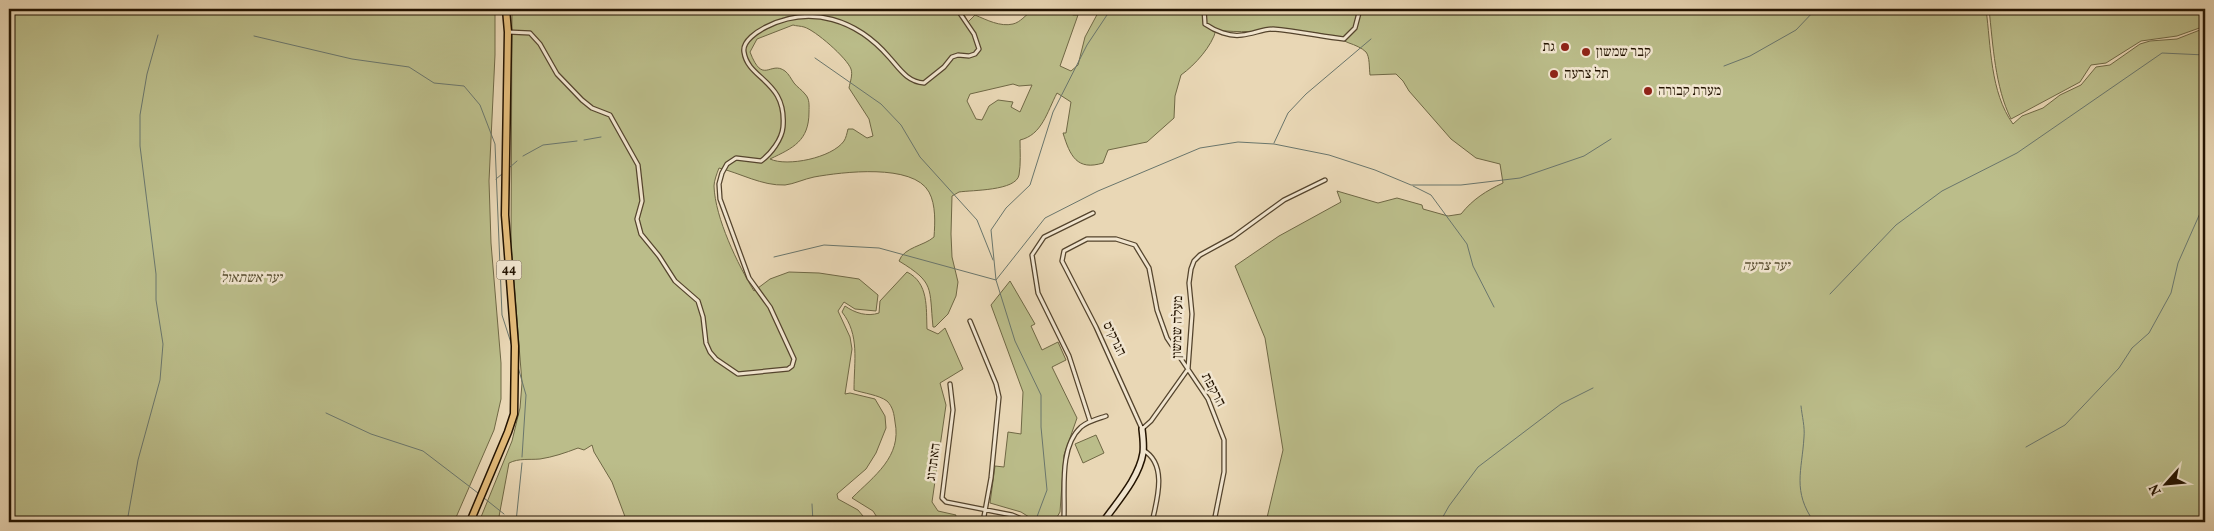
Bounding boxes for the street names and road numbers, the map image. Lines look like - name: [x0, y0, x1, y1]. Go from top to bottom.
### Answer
- road number: 44: [496, 260, 522, 280]
- street label: מעלה שמשון: [1168, 295, 1188, 359]
- street label: הנרקיס: [1097, 318, 1131, 360]
- street label: הרקפת: [1196, 370, 1230, 410]
- street label: האתרוג: [922, 442, 946, 482]

